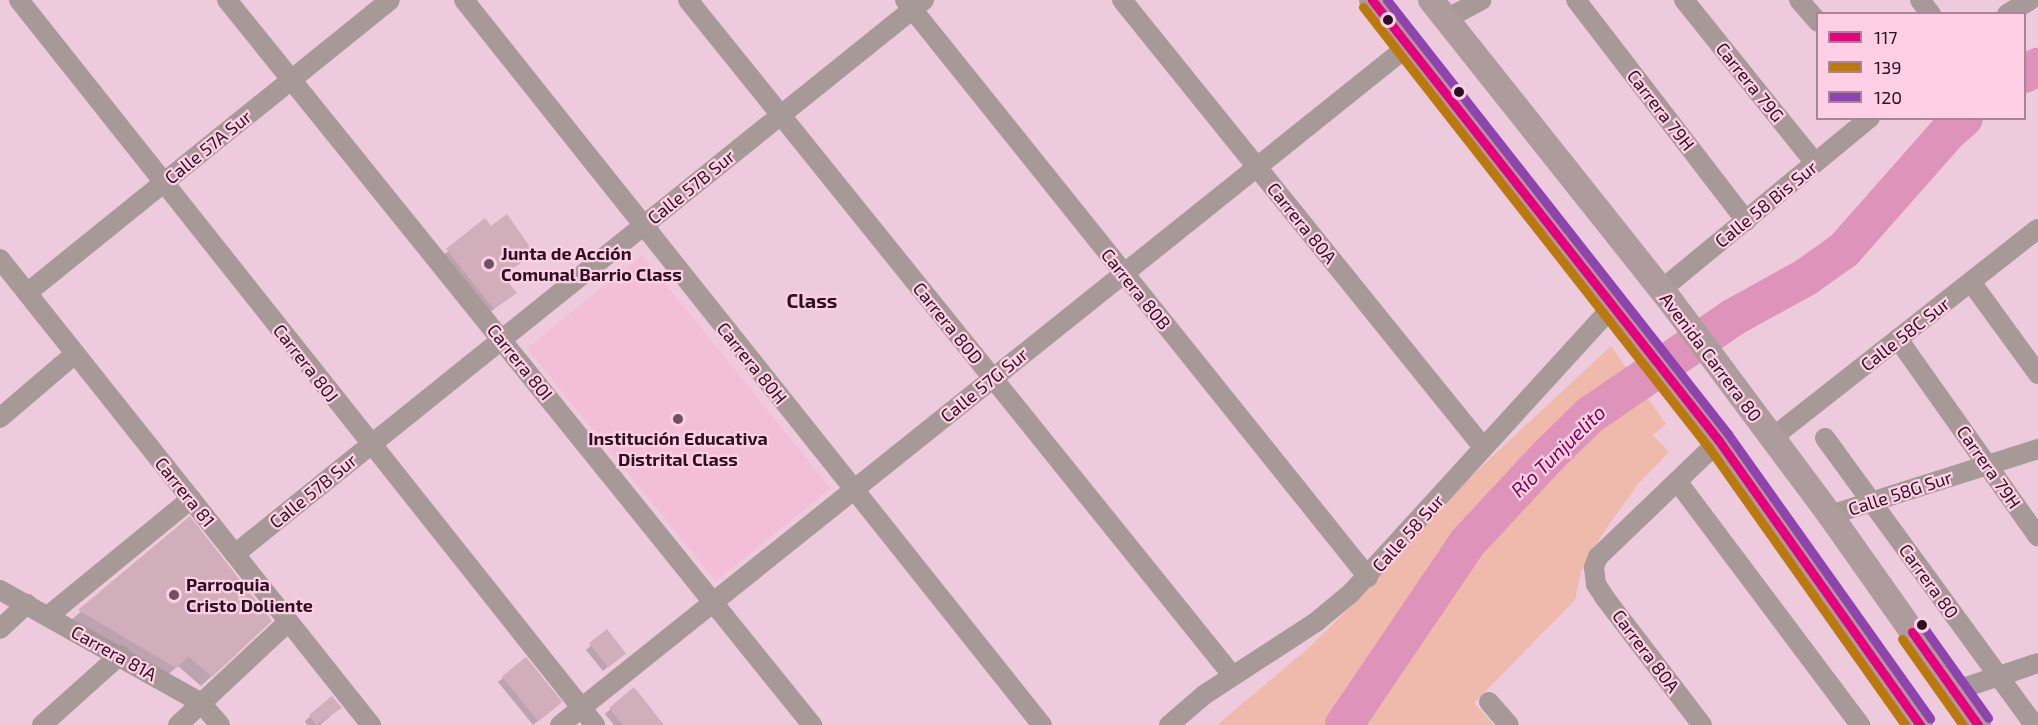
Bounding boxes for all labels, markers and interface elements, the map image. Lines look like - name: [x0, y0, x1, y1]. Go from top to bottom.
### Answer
- legend: [1816, 12, 2026, 120]
- unlabelled marker: [1382, 14, 1394, 26]
- text: 117: [1874, 26, 1898, 48]
- street label: Carrera 79G: [1711, 38, 1789, 126]
- text: 139: [1874, 56, 1901, 78]
- street label: Carrera 79H: [1623, 65, 1699, 155]
- unlabelled marker: [1453, 86, 1465, 98]
- text: 120: [1874, 86, 1902, 108]
- street label: Calle 57A Sur: [160, 105, 256, 189]
- street label: Calle 57B Sur: [643, 145, 739, 229]
- street label: Calle 58 Bis Sur: [1710, 156, 1822, 252]
- street label: Carrera 80A: [1263, 178, 1341, 268]
- place label: Junta de Acción Comunal Barrio Class: [501, 243, 682, 286]
- street label: Carrera 80B: [1097, 244, 1175, 334]
- marker: Junta de Acción Comunal Barrio Class: [482, 257, 496, 271]
- street label: Carrera 80D: [909, 278, 987, 368]
- district label: Class: [787, 288, 837, 312]
- street label: Avenida Carrera 80: [1655, 288, 1767, 426]
- street label: Calle 58C Sur: [1856, 293, 1954, 375]
- street label: Carrera 80H: [712, 318, 792, 408]
- street label: Carrera 80J: [269, 320, 343, 406]
- street label: Carrera 80I: [483, 320, 557, 404]
- street label: Calle 57G Sur: [936, 343, 1032, 427]
- water label: Río Tunjuelito: [1506, 400, 1610, 502]
- marker: Institución Educativa Distrital Class: [671, 412, 685, 426]
- street label: Carrera 79H: [1952, 421, 2026, 513]
- place label: Institución Educativa Distrital Class: [588, 428, 768, 470]
- street label: Calle 57B Sur: [265, 449, 361, 533]
- street label: Carrera 81: [150, 453, 220, 531]
- street label: Calle 58G Sur: [1845, 466, 1955, 520]
- street label: Calle 58 Sur: [1368, 490, 1448, 576]
- street label: Carrera 80: [1895, 539, 1963, 623]
- place label: Parroquia Cristo Doliente: [186, 574, 313, 616]
- marker: Parroquia Cristo Doliente: [167, 588, 181, 602]
- street label: Carrera 80A: [1608, 605, 1684, 697]
- unlabelled marker: [1916, 619, 1928, 631]
- street label: Carrera 81A: [67, 621, 161, 685]

